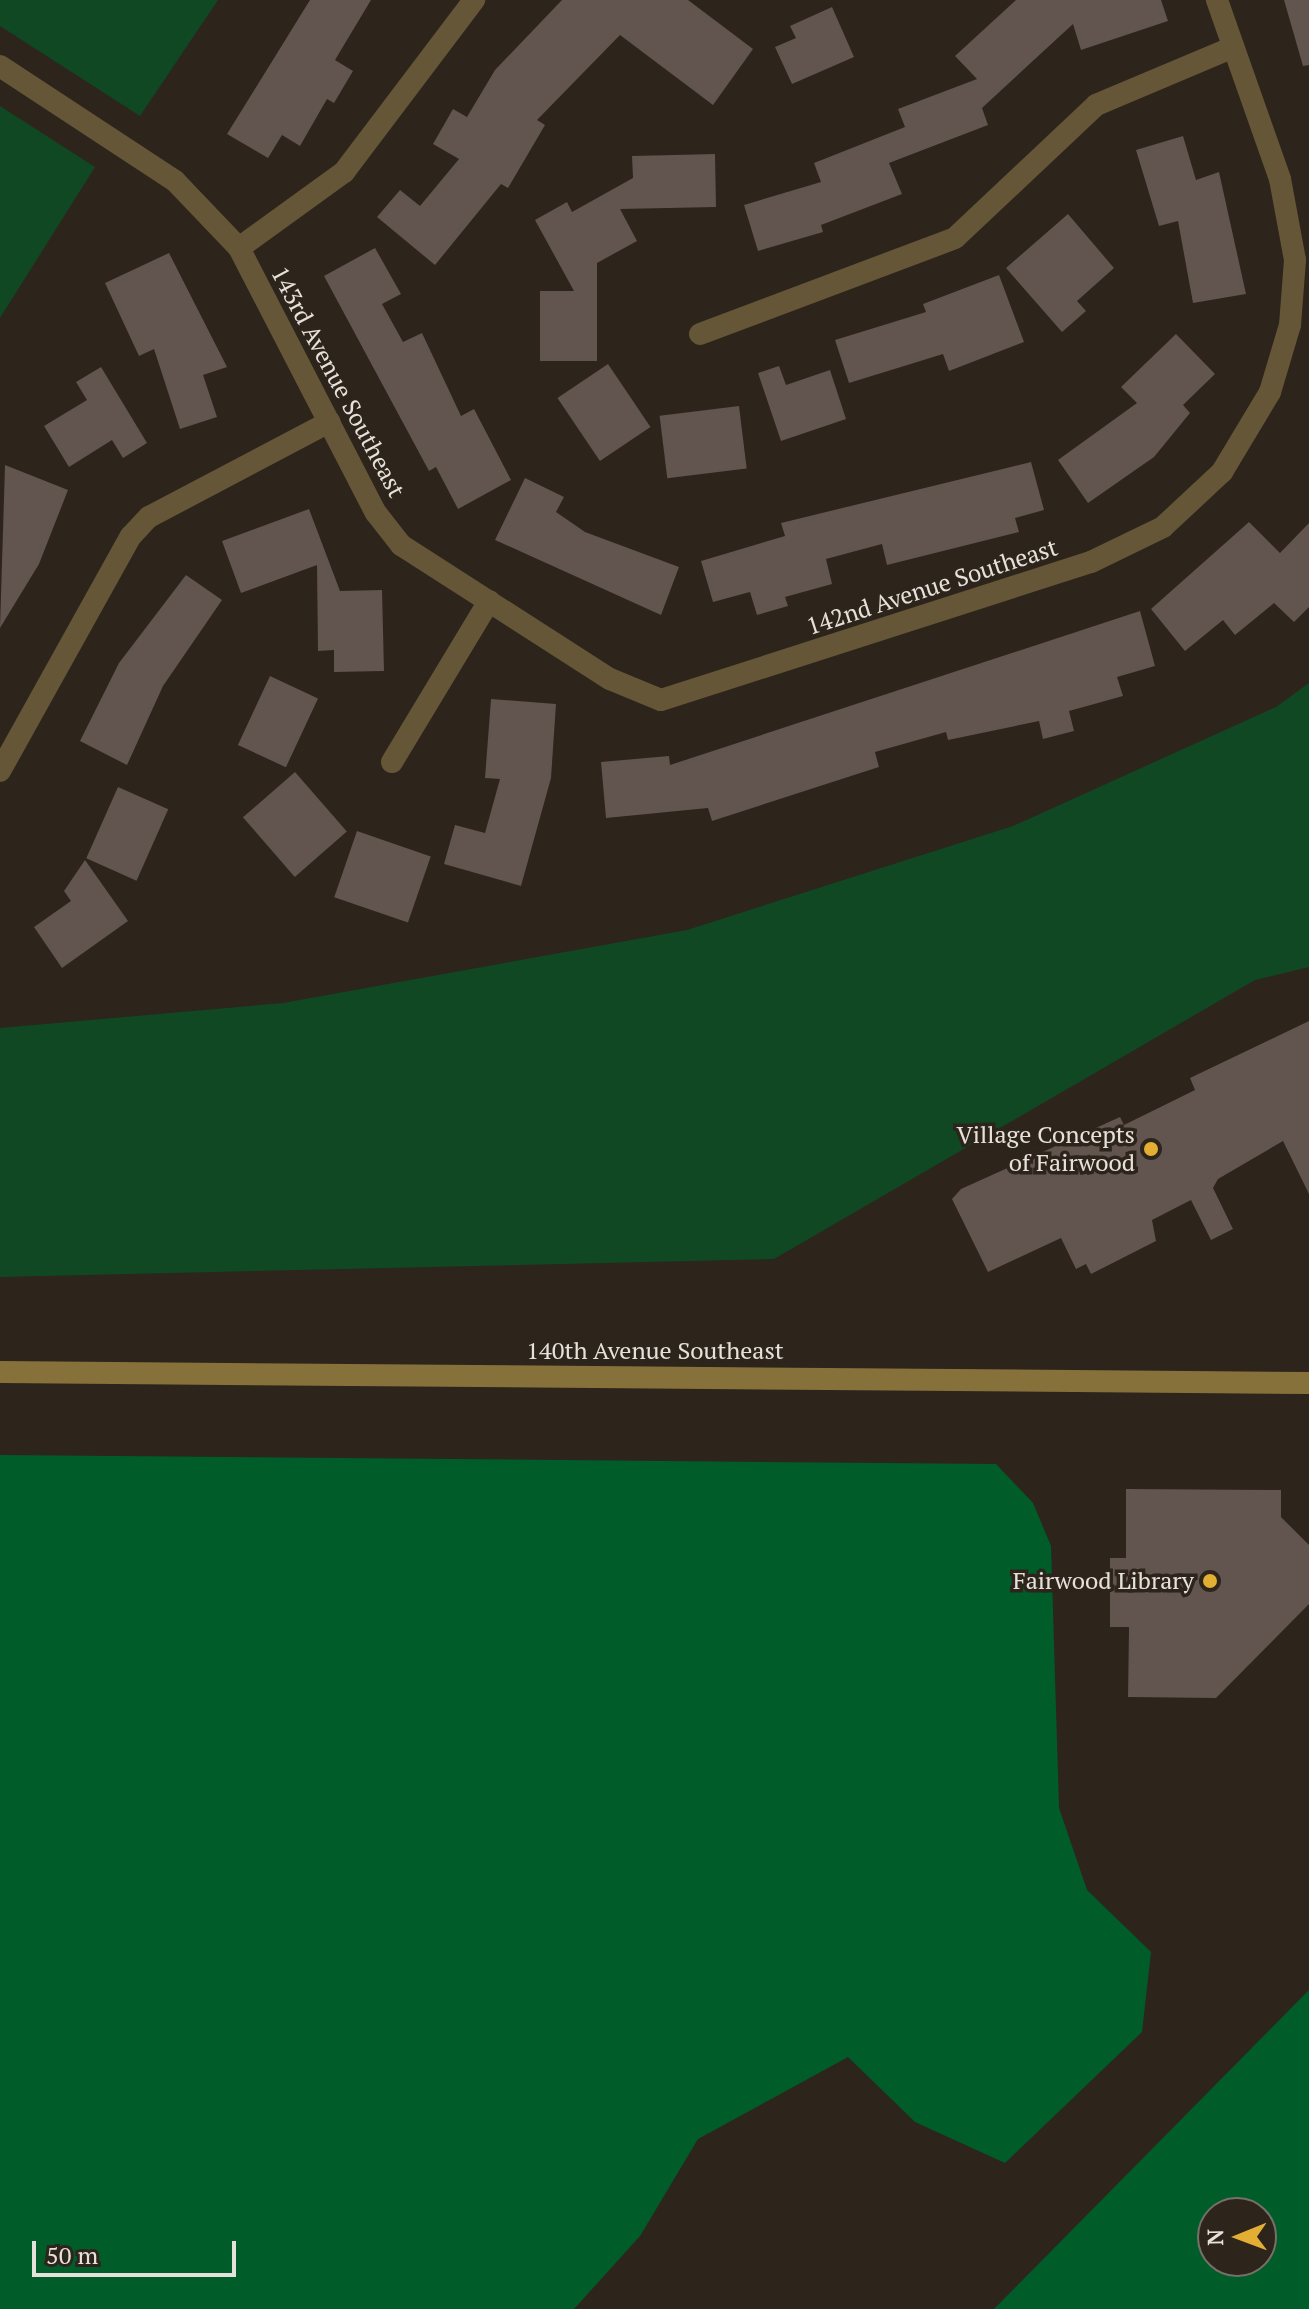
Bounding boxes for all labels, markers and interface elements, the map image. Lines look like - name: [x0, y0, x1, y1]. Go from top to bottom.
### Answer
- street label: 143rd Avenue Southeast: [265, 262, 411, 502]
- street label: 142nd Avenue Southeast: [803, 533, 1061, 641]
- place label: Village Concepts of Fairwood: [956, 1121, 1135, 1177]
- marker: Village Concepts of Fairwood: [1142, 1140, 1160, 1158]
- street label: 140th Avenue Southeast: [526, 1337, 784, 1365]
- place label: Fairwood Library: [1013, 1567, 1194, 1595]
- marker: Fairwood Library: [1201, 1572, 1219, 1590]
- north arrow: [1197, 2197, 1277, 2277]
- scale bar: [36, 2225, 240, 2275]
- text: N: [1200, 2229, 1229, 2246]
- text: 50 m: [46, 2239, 98, 2271]

